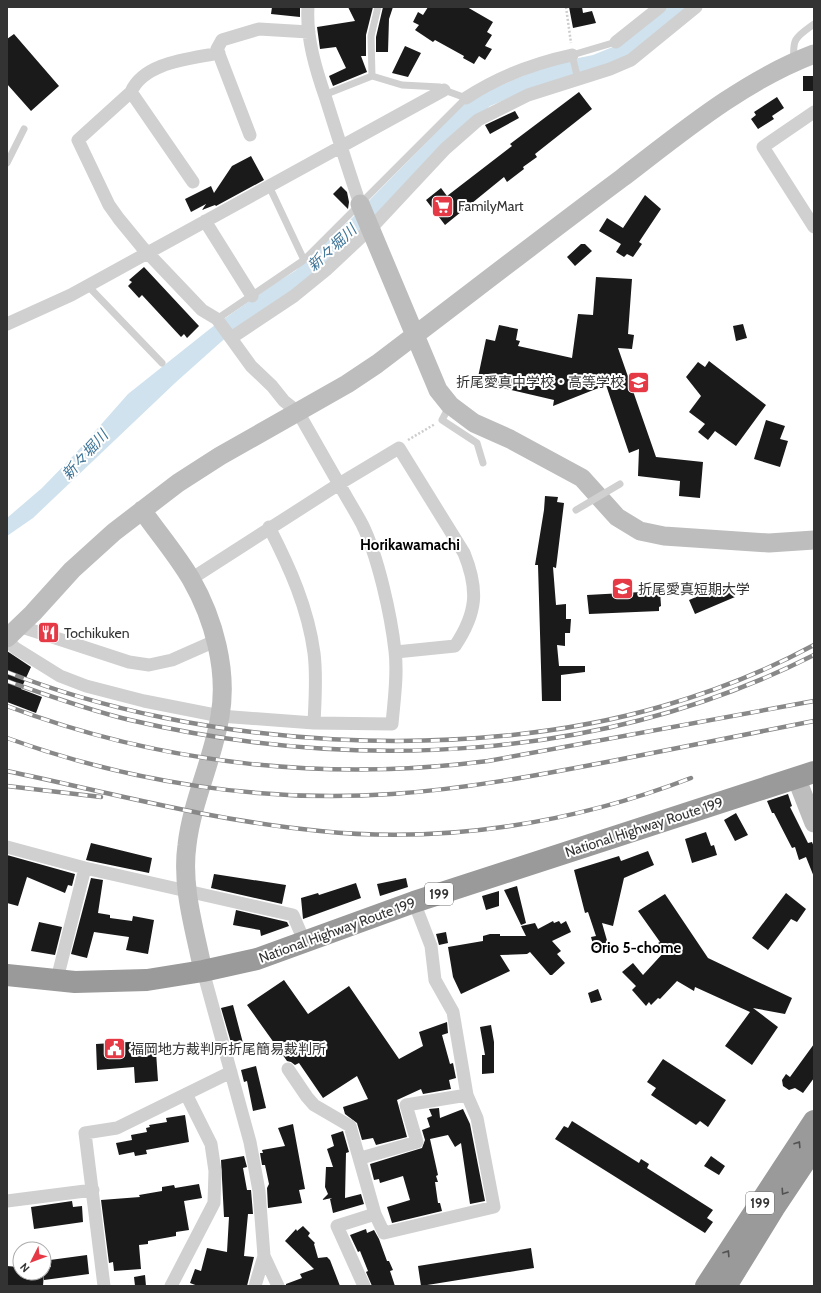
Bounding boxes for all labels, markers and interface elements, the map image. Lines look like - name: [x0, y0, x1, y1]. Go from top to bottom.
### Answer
- supermarket icon: FamilyMart: [429, 193, 455, 219]
- place label: FamilyMart: [458, 197, 524, 215]
- water label: 新々堀川: [304, 220, 362, 275]
- school or university icon: 折尾愛真中学校・高等学校: [626, 369, 652, 395]
- place label: 折尾愛真中学校・高等学校: [456, 373, 624, 391]
- water label: 新々堀川: [58, 425, 113, 483]
- district label: Horikawamachi: [360, 536, 460, 554]
- school or university icon: 折尾愛真短期大学: [609, 576, 635, 602]
- place label: 折尾愛真短期大学: [638, 580, 750, 598]
- restaurant icon: Tochikuken: [36, 620, 62, 646]
- place label: Tochikuken: [64, 624, 130, 642]
- street label: National Highway Route 199: [563, 793, 725, 861]
- road number: 199: [425, 883, 453, 905]
- street label: National Highway Route 199: [256, 893, 418, 967]
- district label: Orio 5-chome: [591, 939, 682, 957]
- public building icon: 福岡地方裁判所折尾簡易裁判所: [101, 1036, 127, 1062]
- place label: 福岡地方裁判所折尾簡易裁判所: [130, 1040, 326, 1058]
- one-way arrow: [793, 1142, 800, 1149]
- one-way arrow: [782, 1188, 789, 1195]
- road number: 199: [746, 1192, 774, 1214]
- north arrow: [12, 1241, 52, 1281]
- one-way arrow: [722, 1250, 730, 1257]
- text: N: [17, 1260, 32, 1275]

